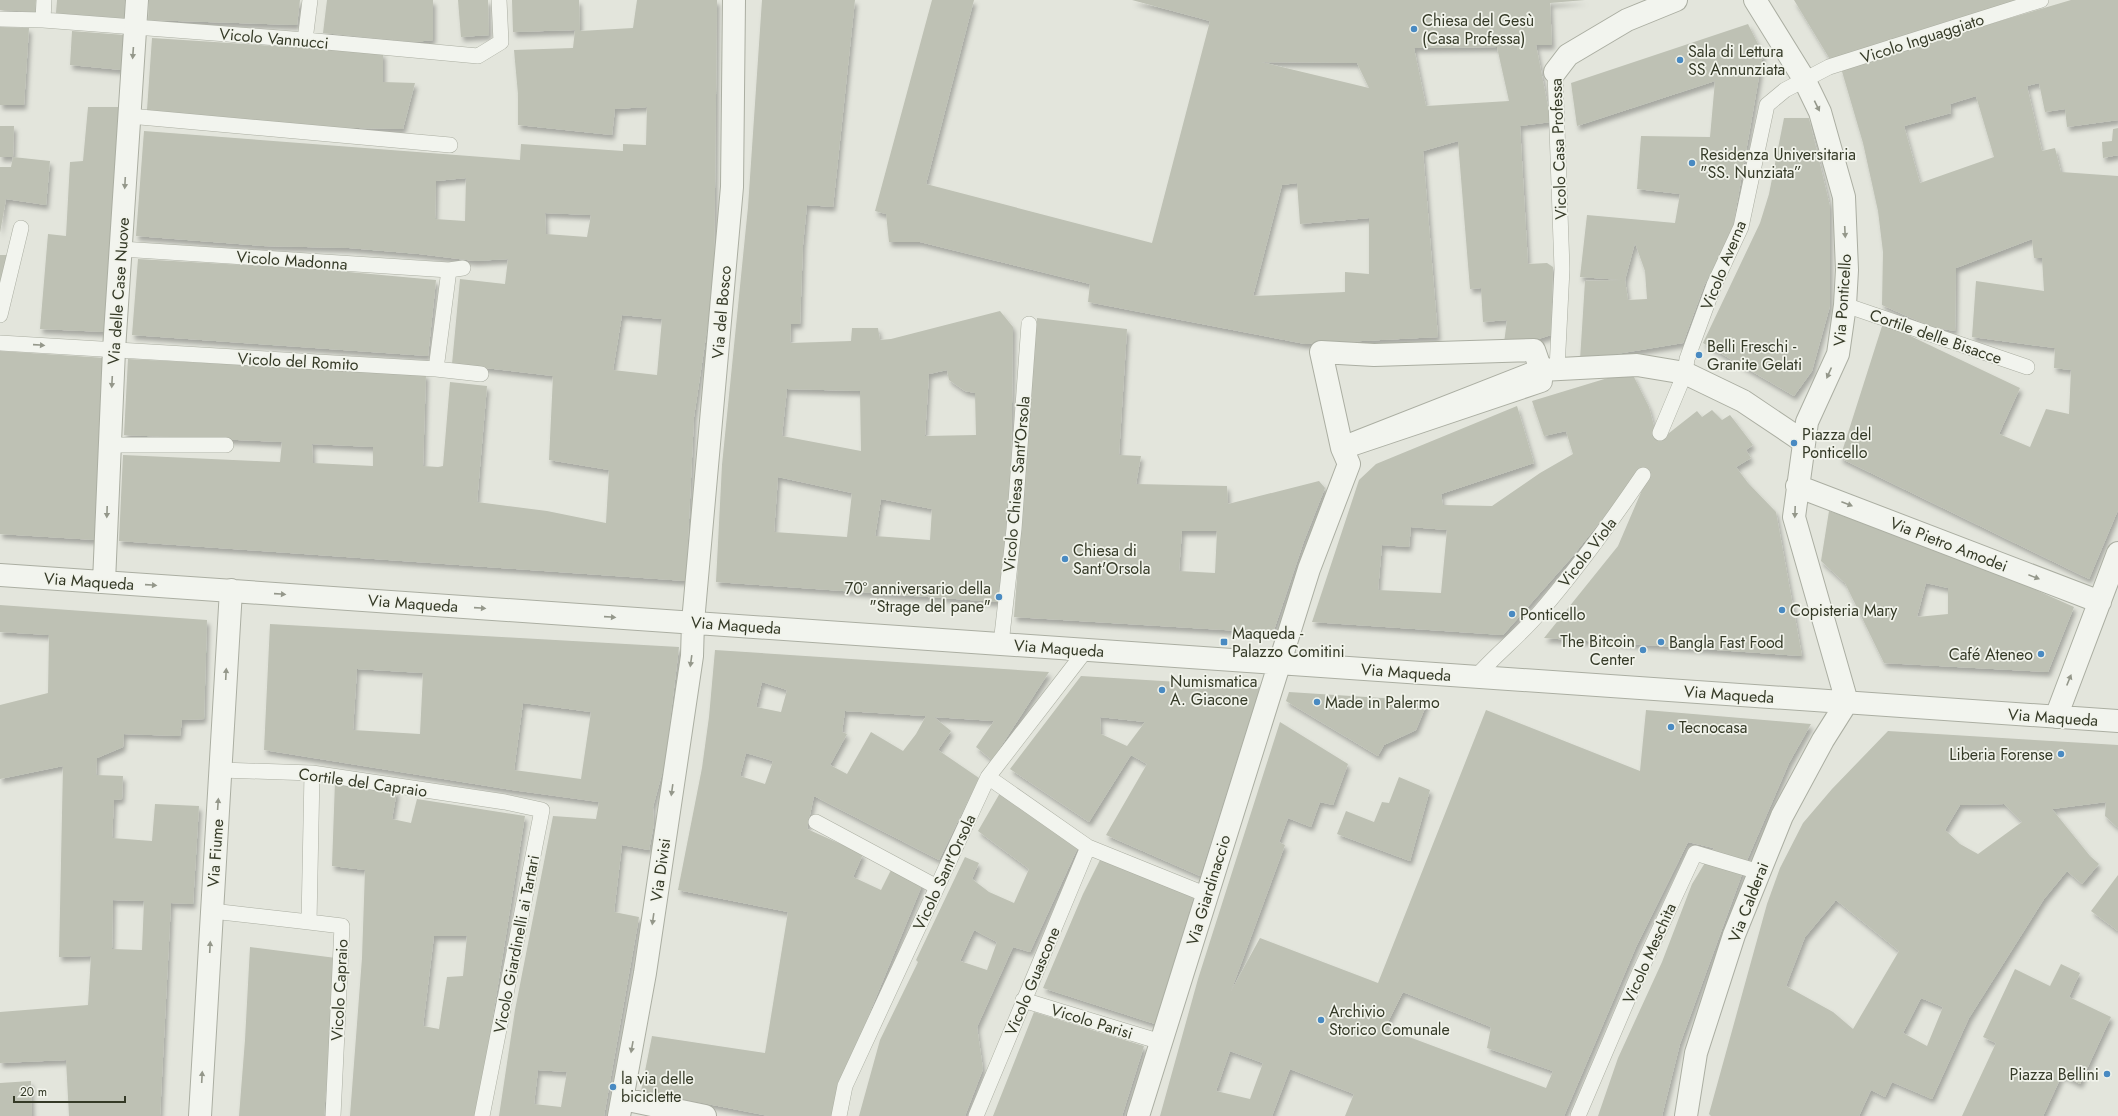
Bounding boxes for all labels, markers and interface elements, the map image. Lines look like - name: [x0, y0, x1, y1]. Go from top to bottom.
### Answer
- street label: Vicolo Inguaggiato: [1857, 8, 1987, 69]
- place label: Chiesa del Gesù (Casa Professa): [1422, 9, 1534, 50]
- street label: Vicolo Vannucci: [218, 22, 330, 55]
- marker: Chiesa del Gesù (Casa Professa): [1409, 24, 1419, 34]
- place label: Sala di Lettura SS Annunziata: [1688, 40, 1785, 81]
- one-way arrow: [130, 47, 137, 59]
- marker: Sala di Lettura SS Annunziata: [1675, 55, 1685, 65]
- street label: Vicolo Casa Professa: [1545, 78, 1572, 220]
- one-way arrow: [1814, 100, 1820, 112]
- place label: Residenza Universitaria "SS. Nunziata”: [1700, 143, 1856, 184]
- marker: Residenza Universitaria "SS. Nunziata”: [1687, 158, 1697, 168]
- one-way arrow: [122, 177, 128, 190]
- street label: Via delle Case Nuove: [102, 217, 135, 365]
- street label: Vicolo Averna: [1695, 217, 1752, 313]
- one-way arrow: [1842, 226, 1849, 238]
- street label: Vicolo Madonna: [236, 245, 348, 276]
- street label: Via Ponticello: [1828, 253, 1857, 347]
- street label: Via del Bosco: [706, 264, 737, 360]
- street label: Cortile delle Bisacce: [1867, 303, 2005, 370]
- place label: Belli Freschi - Granite Gelati: [1707, 335, 1802, 376]
- one-way arrow: [33, 342, 45, 349]
- street label: Vicolo del Romito: [237, 347, 359, 376]
- marker: Belli Freschi - Granite Gelati: [1694, 350, 1704, 360]
- one-way arrow: [1826, 368, 1832, 380]
- one-way arrow: [109, 376, 116, 388]
- street label: Vicolo Chiesa Sant'Orsola: [997, 395, 1036, 573]
- place label: Piazza del Ponticello: [1802, 423, 1871, 464]
- marker: Piazza del Ponticello: [1789, 438, 1799, 448]
- one-way arrow: [1842, 502, 1854, 508]
- one-way arrow: [104, 506, 110, 519]
- one-way arrow: [1792, 506, 1799, 518]
- street label: Via Pietro Amodei: [1887, 511, 2011, 577]
- street label: Vicolo Viola: [1553, 512, 1622, 592]
- place label: Chiesa di Sant'Orsola: [1073, 539, 1150, 580]
- marker: Chiesa di Sant'Orsola: [1060, 554, 1070, 564]
- street label: Via Maqueda: [43, 567, 135, 596]
- one-way arrow: [2028, 574, 2040, 580]
- place label: 70° anniversario della "Strage del pane": [845, 577, 991, 618]
- one-way arrow: [145, 581, 157, 588]
- street label: Via Maqueda: [367, 589, 459, 618]
- one-way arrow: [274, 590, 286, 597]
- marker: 70° anniversario della "Strage del pane": [994, 592, 1004, 602]
- place label: Copisteria Mary: [1790, 599, 1898, 622]
- place label: Ponticello: [1520, 603, 1586, 626]
- one-way arrow: [474, 604, 486, 611]
- marker: Copisteria Mary: [1777, 605, 1787, 615]
- marker: Ponticello: [1507, 609, 1517, 619]
- street label: Via Maqueda: [690, 611, 782, 640]
- one-way arrow: [604, 613, 616, 620]
- place label: Maqueda - Palazzo Comitini: [1232, 622, 1345, 663]
- place label: The Bitcoin Center: [1560, 630, 1636, 671]
- place label: Bangla Fast Food: [1669, 631, 1784, 654]
- street label: Via Maqueda: [1013, 634, 1105, 663]
- marker: Maqueda - Palazzo Comitini: [1219, 637, 1229, 647]
- marker: Bangla Fast Food: [1656, 637, 1666, 647]
- place label: Café Ateneo: [1949, 643, 2033, 666]
- marker: The Bitcoin Center: [1638, 645, 1648, 655]
- marker: Café Ateneo: [2036, 649, 2046, 659]
- one-way arrow: [688, 655, 694, 667]
- street label: Via Maqueda: [1360, 658, 1452, 687]
- one-way arrow: [223, 667, 229, 680]
- place label: Numismatica A. Giacone: [1170, 670, 1257, 711]
- one-way arrow: [2067, 674, 2073, 686]
- street label: Via Maqueda: [1683, 680, 1775, 709]
- marker: Numismatica A. Giacone: [1157, 685, 1167, 695]
- place label: Made in Palermo: [1325, 691, 1440, 714]
- marker: Made in Palermo: [1312, 697, 1322, 707]
- street label: Via Maqueda: [2007, 703, 2099, 732]
- place label: Tecnocasa: [1679, 716, 1747, 739]
- marker: Tecnocasa: [1666, 722, 1676, 732]
- place label: Liberia Forense: [1949, 743, 2053, 766]
- marker: Liberia Forense: [2056, 749, 2066, 759]
- street label: Cortile del Capraio: [297, 762, 429, 803]
- one-way arrow: [669, 784, 675, 796]
- one-way arrow: [215, 798, 222, 810]
- street label: Vicolo Sant'Orsola: [907, 810, 981, 934]
- street label: Via Fiume: [202, 818, 229, 888]
- street label: Via Giardinaccio: [1181, 832, 1236, 948]
- street label: Via Divisi: [645, 837, 676, 903]
- street label: Vicolo Giardinelli ai Tartari: [488, 853, 545, 1035]
- street label: Via Calderai: [1723, 859, 1774, 946]
- street label: Vicolo Meschita: [1617, 899, 1682, 1007]
- one-way arrow: [650, 912, 656, 925]
- street label: Vicolo Guascone: [999, 923, 1066, 1039]
- street label: Vicolo Capraio: [325, 938, 354, 1042]
- one-way arrow: [206, 941, 213, 953]
- street label: Vicolo Parisi: [1048, 998, 1136, 1045]
- place label: Archivio Storico Comunale: [1329, 1000, 1450, 1041]
- marker: Archivio Storico Comunale: [1316, 1015, 1326, 1025]
- one-way arrow: [629, 1041, 635, 1053]
- place label: Piazza Bellini: [2009, 1063, 2099, 1086]
- place label: la via delle biciclette: [621, 1067, 694, 1108]
- marker: Piazza Bellini: [2102, 1069, 2112, 1079]
- one-way arrow: [199, 1071, 206, 1083]
- scale bar: [14, 1078, 125, 1104]
- marker: la via delle biciclette: [608, 1082, 618, 1092]
- text: 20 m: [20, 1083, 47, 1101]

